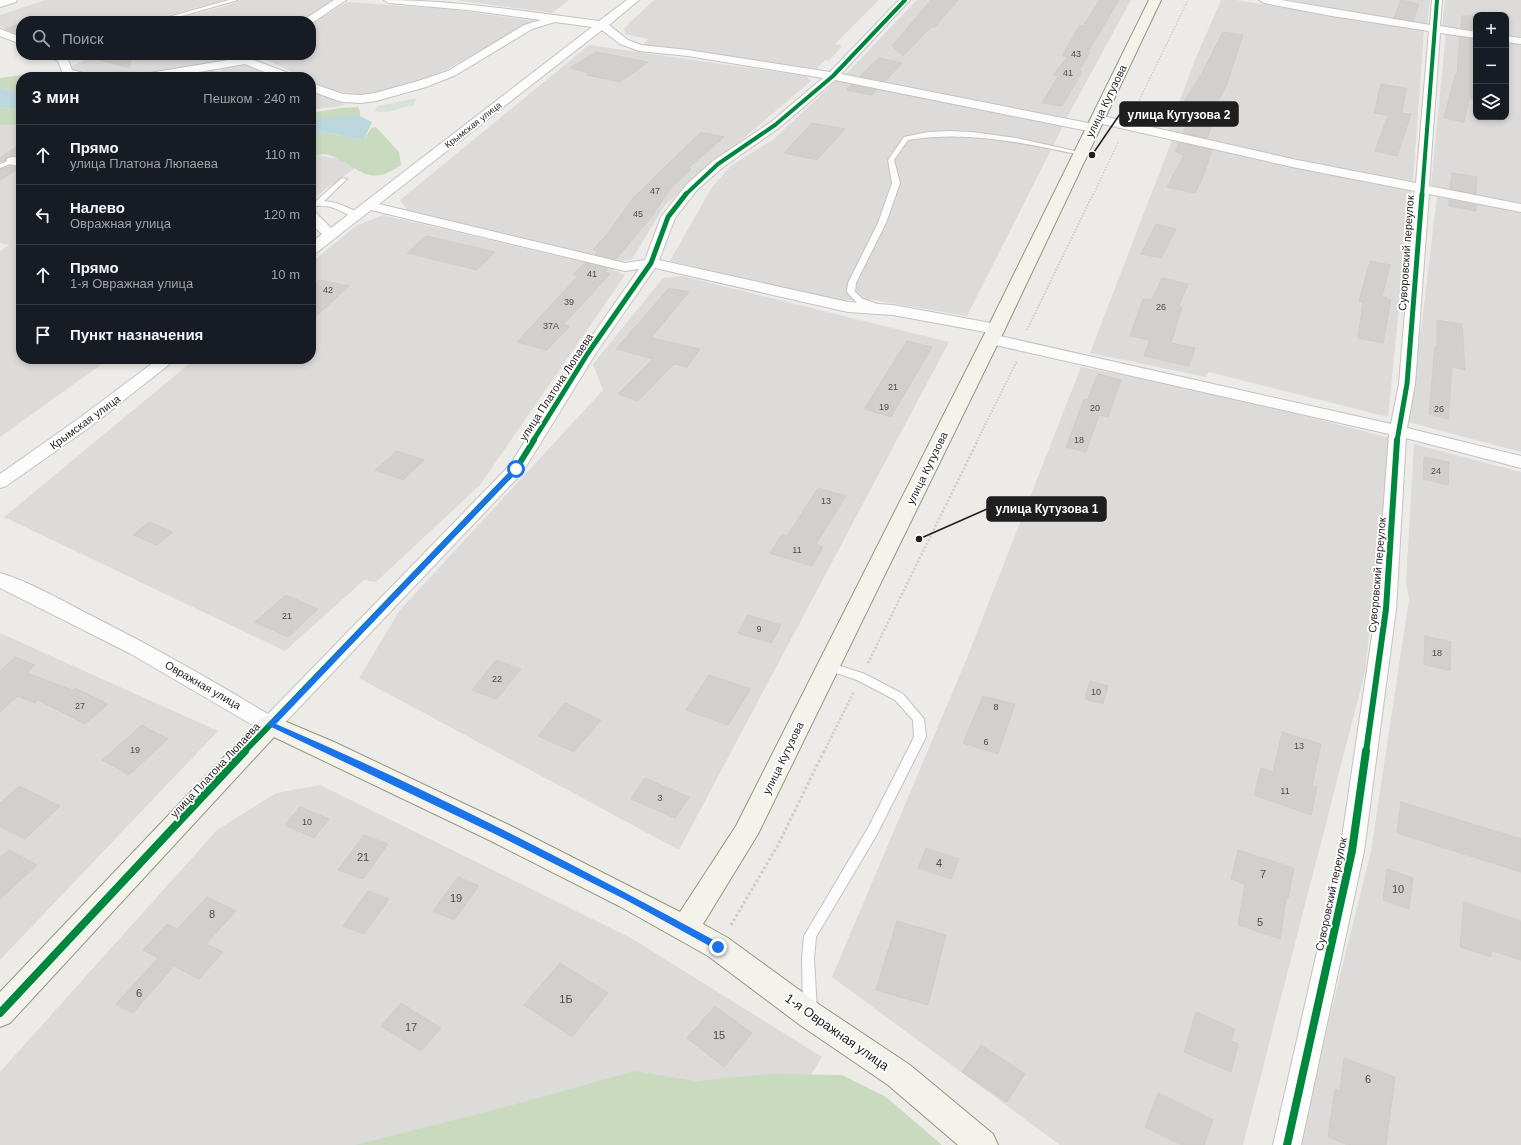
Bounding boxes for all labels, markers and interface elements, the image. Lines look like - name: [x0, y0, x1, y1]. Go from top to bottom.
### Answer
- map controls: [1473, 12, 1509, 120]
- button: +: [1473, 12, 1509, 48]
- search box: [16, 16, 316, 60]
- icon: search: [30, 27, 52, 49]
- text: Поиск: [62, 30, 104, 47]
- button: −: [1473, 48, 1509, 84]
- house number: 43: [1071, 49, 1081, 59]
- street label: улица Кутузова: [1083, 62, 1129, 139]
- house number: 41: [1063, 68, 1073, 78]
- button: layers: [1473, 84, 1509, 120]
- text: 3 мин: [32, 88, 79, 107]
- text: Пешком · 240 m: [203, 91, 300, 106]
- street label: Крымская улица: [443, 100, 503, 150]
- callout: улица Кутузова 2: [1120, 102, 1238, 126]
- text: улица Кутузова 2: [1128, 108, 1231, 122]
- text: Прямо: [70, 139, 119, 156]
- icon: ahead: [32, 144, 54, 166]
- text: 110 m: [265, 147, 300, 162]
- text: улица Платона Люпаева: [70, 156, 218, 171]
- house number: 47: [650, 186, 660, 196]
- street label: Суворовский переулок: [1396, 195, 1416, 311]
- text: Налево: [70, 199, 125, 216]
- icon: left: [32, 204, 54, 226]
- text: 120 m: [264, 207, 300, 222]
- house number: 45: [633, 209, 643, 219]
- text: Овражная улица: [70, 216, 171, 231]
- text: Прямо: [70, 259, 119, 276]
- icon: ahead: [32, 264, 54, 286]
- text: 10 m: [271, 267, 300, 282]
- house number: 41: [587, 269, 597, 279]
- text: 1-я Овражная улица: [70, 276, 193, 291]
- house number: 42: [323, 285, 333, 295]
- house number: 39: [564, 297, 574, 307]
- house number: 26: [1156, 302, 1166, 312]
- house number: 37А: [543, 321, 559, 331]
- icon: arrive: [32, 324, 54, 346]
- text: Пункт назначения: [70, 326, 203, 343]
- street label: улица Платона Люпаева: [517, 330, 596, 443]
- house number: 21: [888, 382, 898, 392]
- street label: Крымская улица: [48, 392, 123, 452]
- house number: 19: [879, 402, 889, 412]
- house number: 20: [1090, 403, 1100, 413]
- house number: 26: [1434, 404, 1444, 414]
- street label: улица Кутузова: [904, 429, 950, 506]
- house number: 18: [1074, 435, 1084, 445]
- route start: [507, 460, 525, 478]
- house number: 24: [1431, 466, 1441, 476]
- house number: 13: [821, 496, 831, 506]
- callout: улица Кутузова 1: [987, 497, 1106, 521]
- text: улица Кутузова 1: [996, 502, 1099, 516]
- street label: Суворовский переулок: [1366, 517, 1388, 633]
- house number: 11: [792, 545, 802, 555]
- house number: 21: [282, 611, 292, 621]
- house number: 9: [756, 624, 762, 634]
- house number: 18: [1432, 648, 1442, 658]
- street label: Овражная улица: [163, 658, 244, 712]
- house number: 22: [492, 674, 502, 684]
- house number: 10: [1091, 687, 1101, 697]
- house number: 27: [75, 701, 85, 711]
- house number: 8: [993, 702, 999, 712]
- street label: улица Платона Люпаева: [168, 719, 263, 820]
- street label: улица Кутузова: [760, 719, 806, 796]
- house number: 6: [983, 737, 989, 747]
- house number: 13: [1294, 741, 1304, 751]
- house number: 19: [130, 745, 140, 755]
- house number: 11: [1280, 786, 1290, 796]
- house number: 3: [657, 793, 663, 803]
- house number: 10: [302, 817, 312, 827]
- street label: Суворовский переулок: [1313, 836, 1349, 952]
- house number: 21: [357, 851, 369, 863]
- house number: 4: [936, 857, 942, 869]
- house number: 7: [1260, 868, 1266, 880]
- house number: 10: [1392, 883, 1404, 895]
- house number: 19: [450, 892, 462, 904]
- house number: 8: [209, 908, 215, 920]
- house number: 5: [1257, 916, 1263, 928]
- route end: [709, 938, 727, 956]
- house number: 6: [136, 987, 142, 999]
- street label: 1-я Овражная улица: [782, 991, 892, 1074]
- house number: 1Б: [559, 993, 573, 1005]
- house number: 17: [405, 1021, 417, 1033]
- house number: 15: [713, 1029, 725, 1041]
- house number: 6: [1365, 1073, 1371, 1085]

